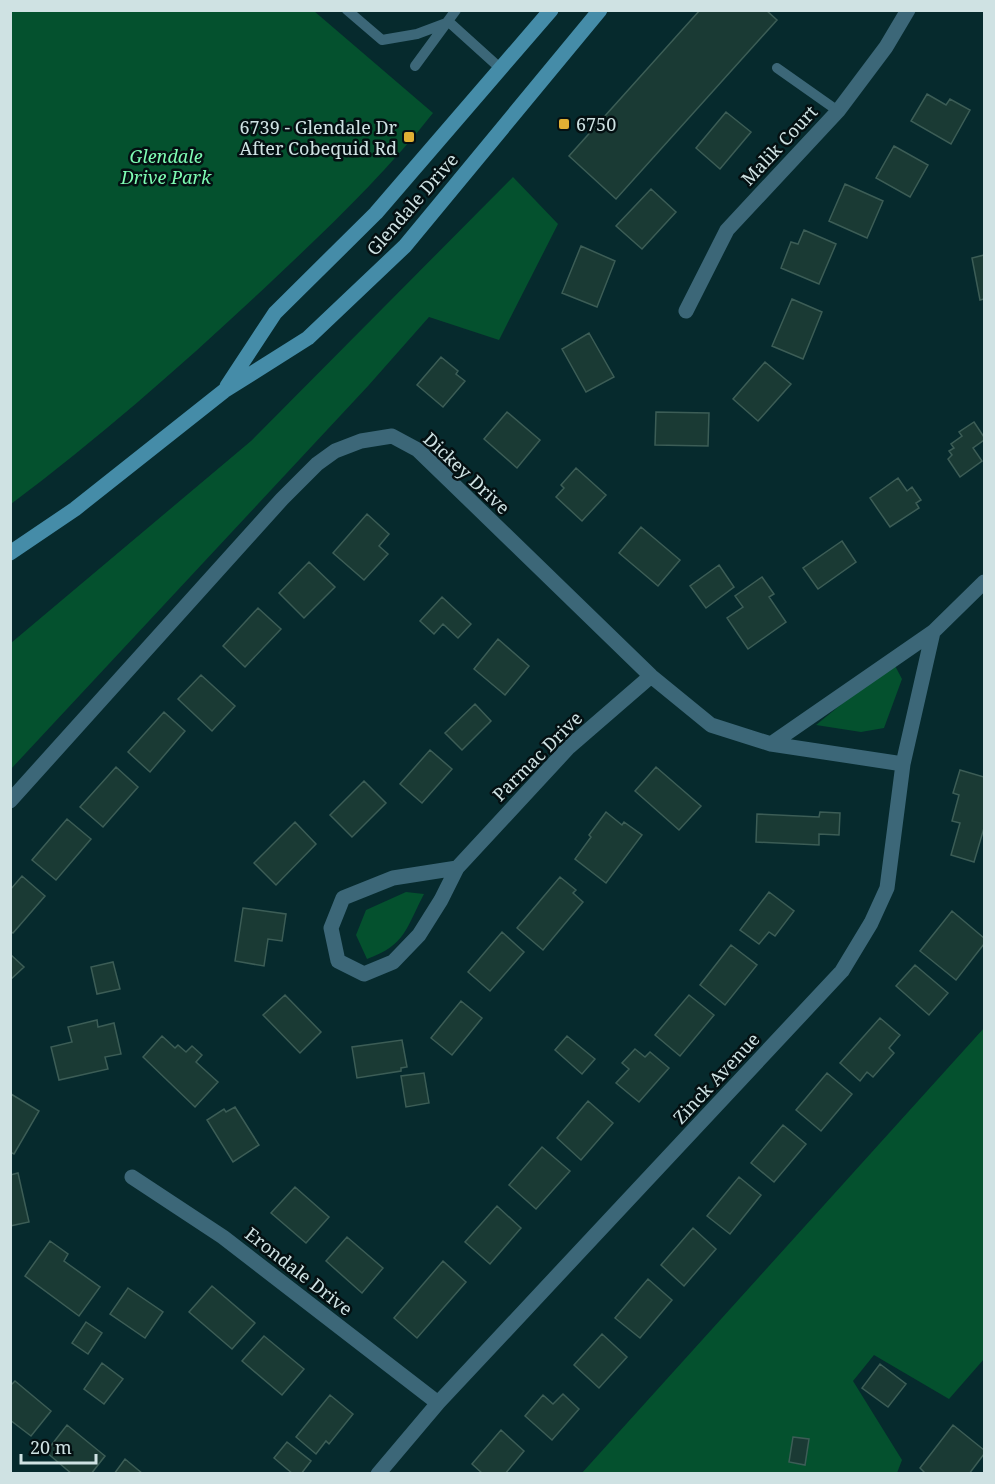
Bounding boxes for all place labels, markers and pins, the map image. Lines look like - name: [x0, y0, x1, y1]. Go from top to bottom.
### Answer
- place label: 6750: [576, 112, 616, 136]
- place label: 6739 - Glendale Dr After Cobequid Rd: [240, 115, 398, 160]
- marker: 6750: [557, 117, 571, 131]
- marker: 6739 - Glendale Dr After Cobequid Rd: [402, 130, 416, 144]

